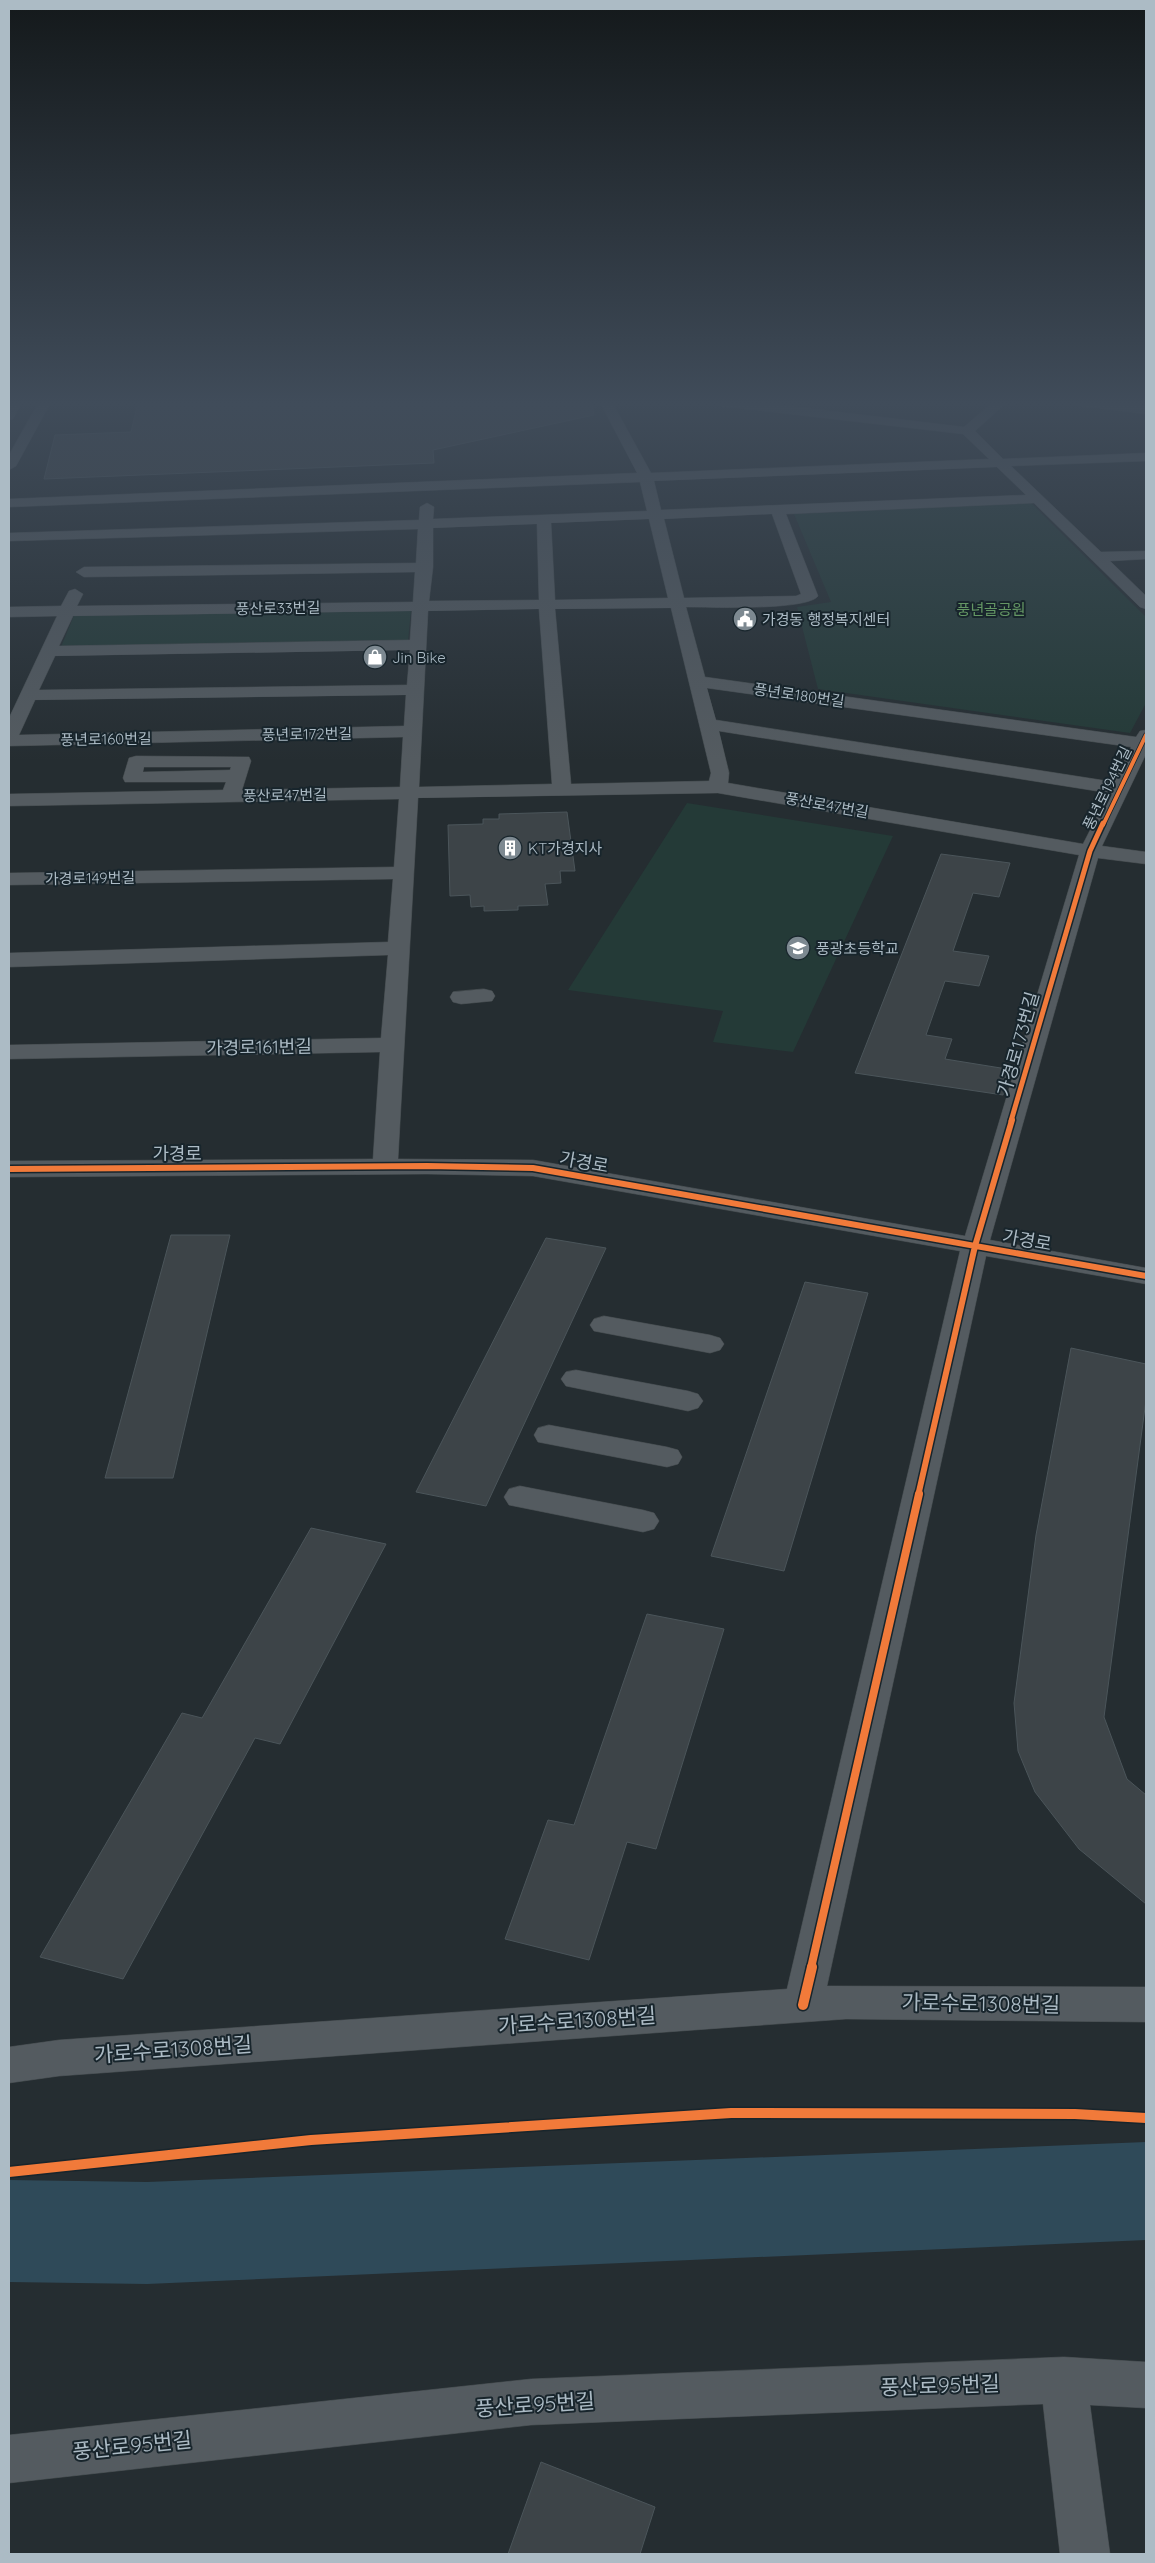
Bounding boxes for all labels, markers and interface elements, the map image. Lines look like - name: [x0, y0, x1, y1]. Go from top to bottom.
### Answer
- street label: 풍산로33번길: [235, 598, 321, 618]
- park label: 풍년골공원: [956, 600, 1026, 619]
- public building icon: 가경동 행정복지센터: [732, 606, 758, 632]
- place label: 가경동 행정복지센터: [762, 610, 890, 629]
- shop icon: Jin Bike: [362, 644, 388, 670]
- place label: Jin Bike: [392, 648, 446, 667]
- street label: 풍년로180번길: [752, 679, 846, 711]
- street label: 풍년로172번길: [262, 724, 352, 744]
- street label: 풍년로160번길: [60, 729, 152, 749]
- street label: 풍년로194번길: [1079, 743, 1135, 833]
- street label: 풍산로47번길: [243, 785, 327, 805]
- street label: 풍산로47번길: [784, 788, 870, 822]
- building icon: KT가경지사: [497, 835, 523, 861]
- place label: KT가경지사: [528, 839, 603, 858]
- street label: 가경로149번길: [45, 868, 135, 888]
- school or university icon: 풍광초등학교: [785, 935, 811, 961]
- place label: 풍광초등학교: [816, 939, 899, 958]
- street label: 가경로173번길: [992, 989, 1044, 1099]
- street label: 가경로161번길: [206, 1035, 312, 1059]
- street label: 가경로: [152, 1142, 202, 1165]
- street label: 가경로: [558, 1146, 610, 1178]
- street label: 가경로: [1001, 1224, 1053, 1256]
- street label: 가로수로1308번길: [902, 1989, 1060, 2017]
- street label: 가로수로1308번길: [497, 2002, 657, 2038]
- street label: 가로수로1308번길: [93, 2031, 253, 2067]
- street label: 풍산로95번길: [880, 2370, 1000, 2400]
- street label: 풍산로95번길: [474, 2387, 596, 2421]
- street label: 풍산로95번길: [71, 2426, 193, 2464]

